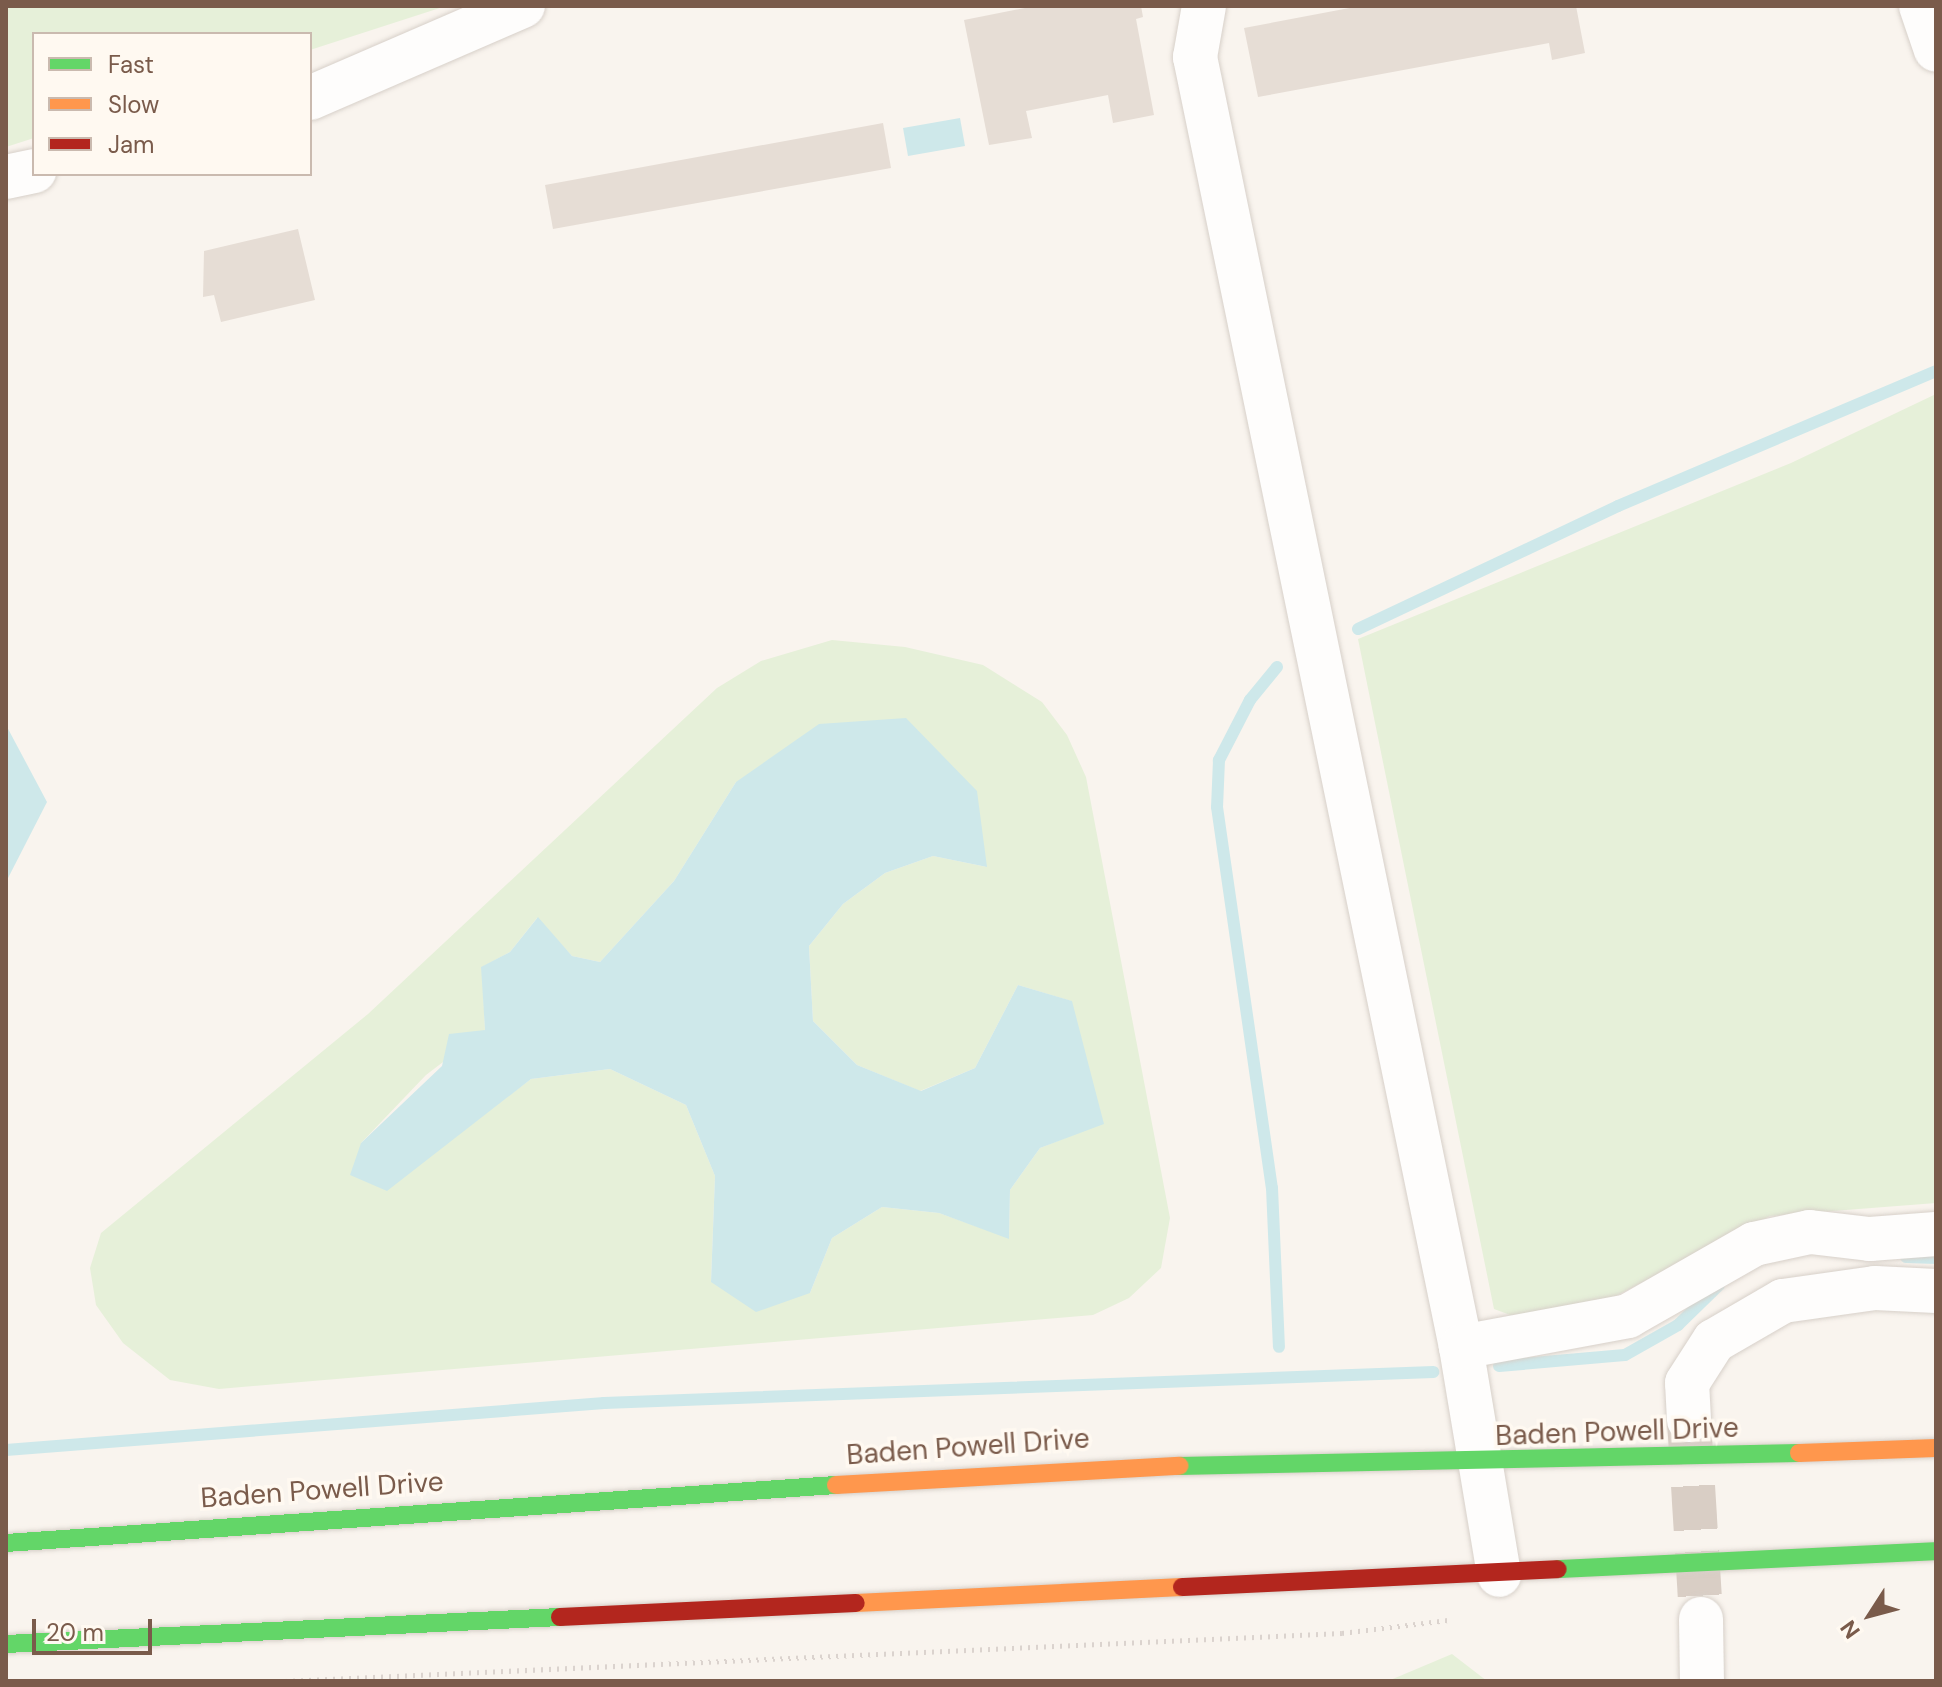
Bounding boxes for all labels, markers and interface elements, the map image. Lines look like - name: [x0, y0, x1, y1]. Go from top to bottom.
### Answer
- legend: [32, 32, 312, 176]
- text: Fast: [108, 49, 154, 80]
- text: Slow: [108, 89, 159, 120]
- text: Jam: [108, 129, 154, 160]
- street label: Baden Powell Drive: [1495, 1411, 1739, 1453]
- street label: Baden Powell Drive: [845, 1422, 1091, 1472]
- street label: Baden Powell Drive: [199, 1465, 445, 1515]
- north arrow: [1830, 1575, 1910, 1655]
- scale bar: [36, 1603, 156, 1653]
- text: N: [1834, 1614, 1867, 1644]
- text: 20 m: [46, 1617, 104, 1648]

